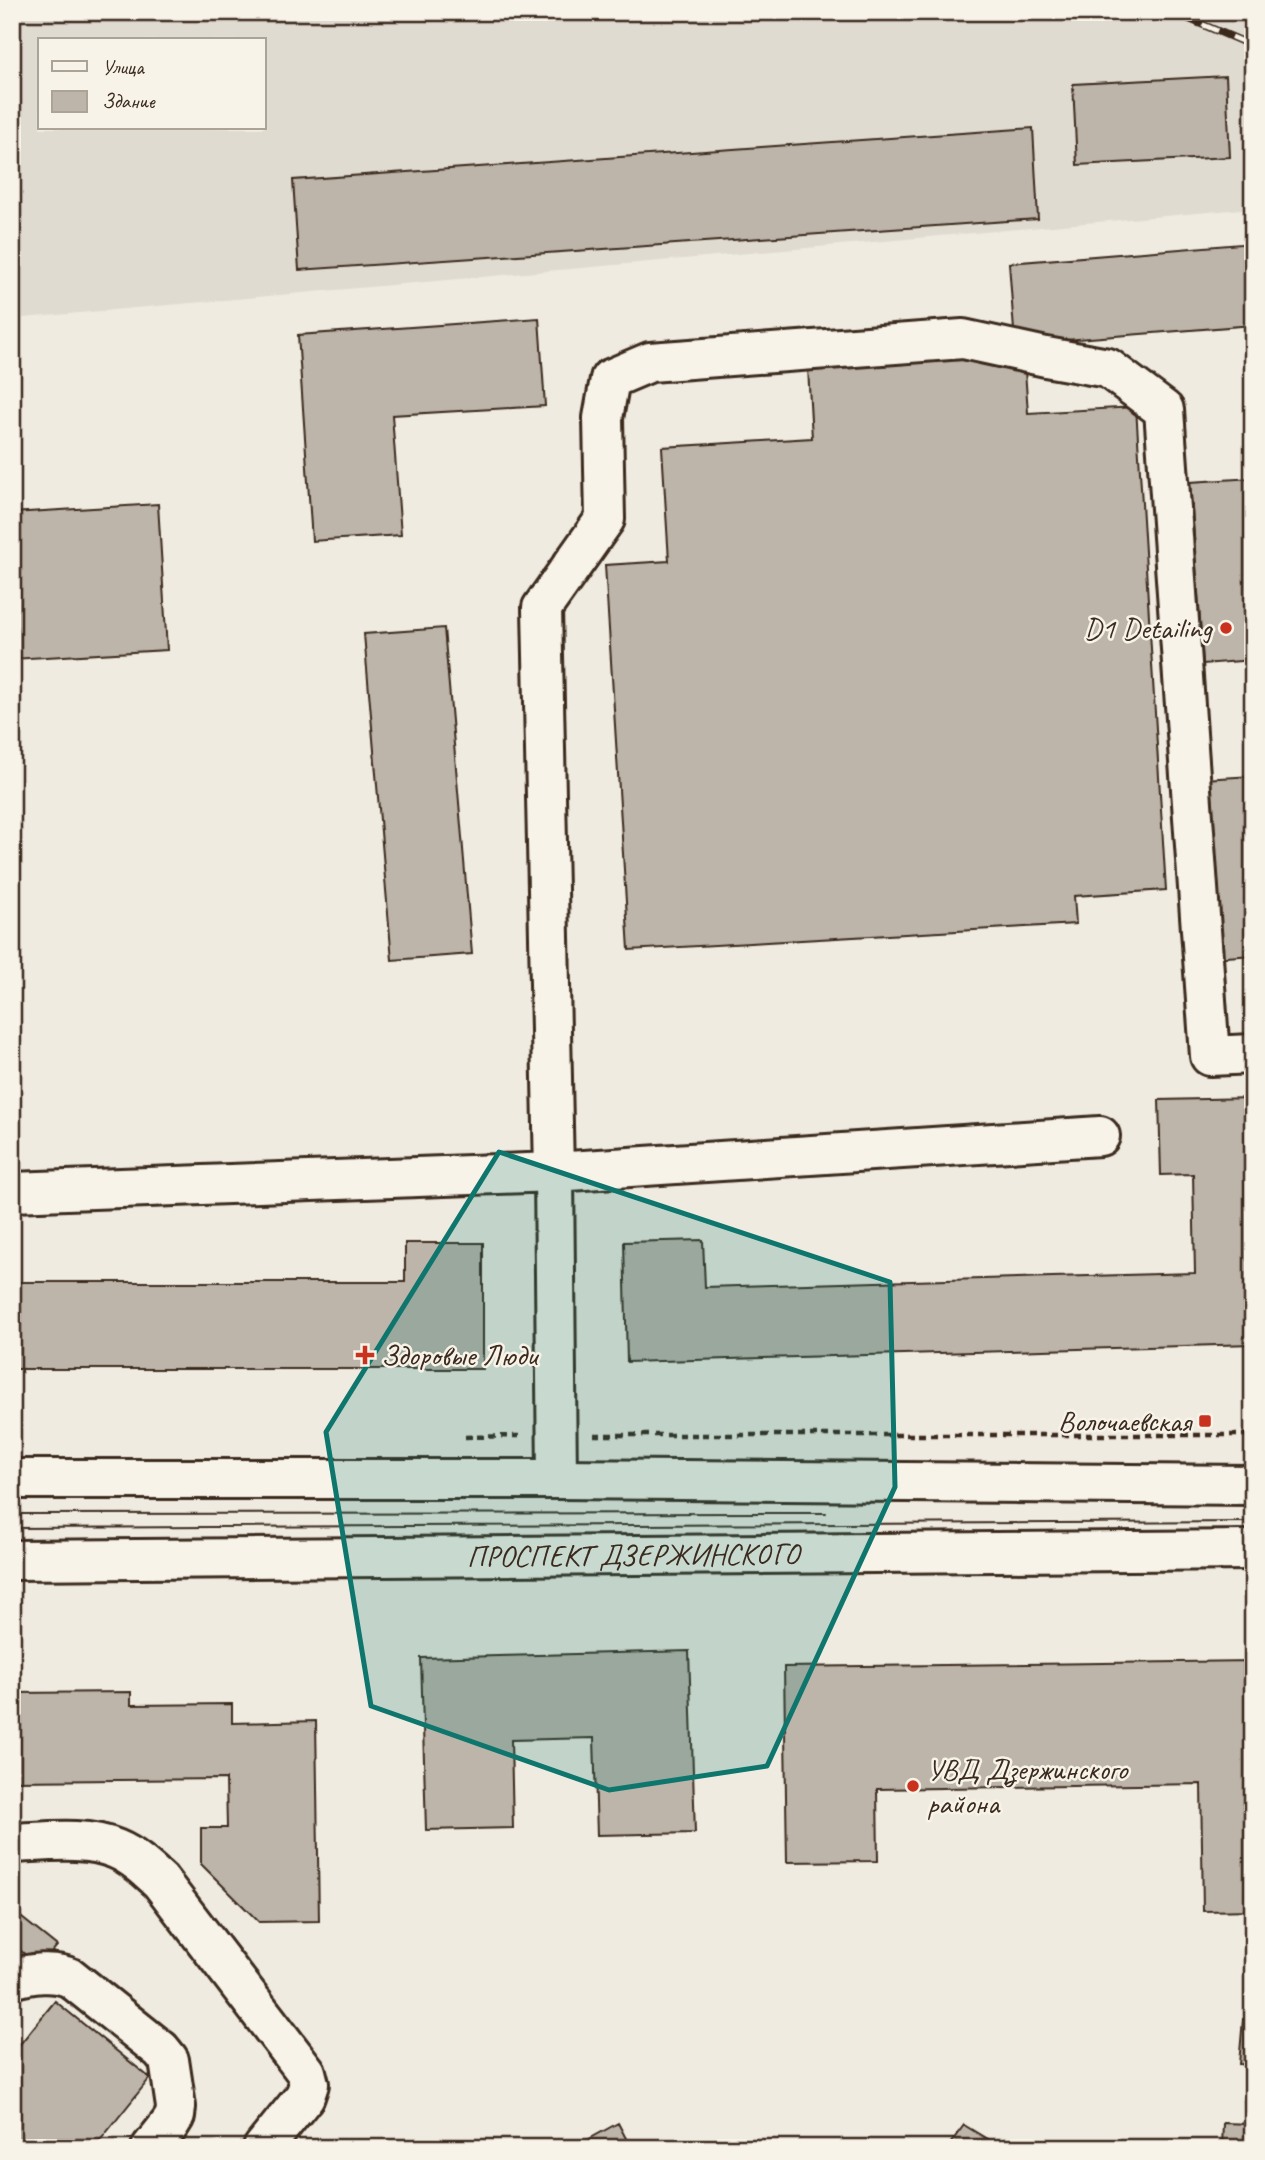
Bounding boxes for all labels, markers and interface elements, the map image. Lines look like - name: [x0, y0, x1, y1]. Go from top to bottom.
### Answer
- legend: [38, 38, 266, 130]
- text: Улица: [102, 54, 145, 80]
- text: Здание: [102, 88, 156, 114]
- place label: D1 Detailing: [1084, 609, 1213, 647]
- marker: D1 Detailing: [1218, 620, 1234, 636]
- place label: Здоровые Люди: [381, 1336, 539, 1374]
- marker: Здоровые Люди: [355, 1345, 375, 1365]
- place label: Волочаевская: [1058, 1402, 1194, 1440]
- marker: Волочаевская: [1197, 1413, 1213, 1429]
- street label: ПРОСПЕКТ ДЗЕРЖИНСКОГО: [467, 1535, 802, 1575]
- place label: УВД Дзержинского района: [927, 1750, 1129, 1822]
- marker: УВД Дзержинского района: [905, 1778, 921, 1794]

